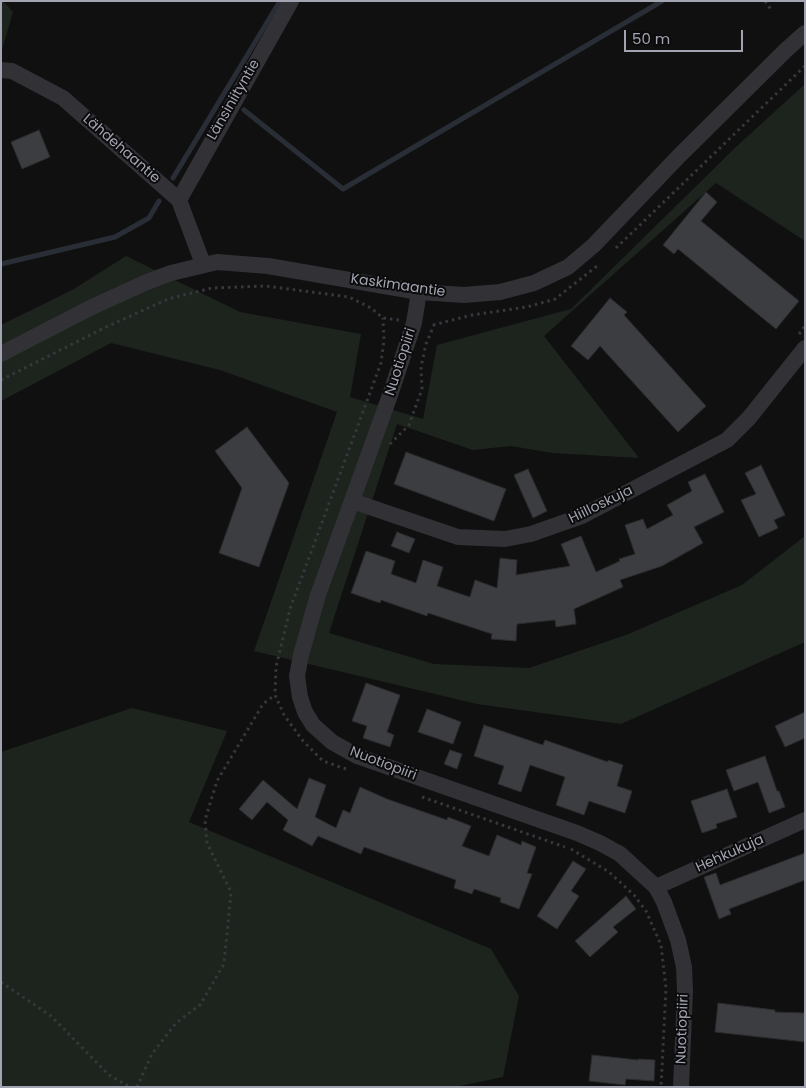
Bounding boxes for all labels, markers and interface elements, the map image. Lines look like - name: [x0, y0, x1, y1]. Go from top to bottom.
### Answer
- scale bar: [626, 20, 745, 52]
- text: 50 m: [632, 28, 670, 49]
- street label: Länsiniityntie: [204, 57, 264, 143]
- street label: Lähdehaantie: [79, 111, 163, 187]
- street label: Kaskimaantie: [350, 271, 446, 301]
- street label: Nuotiopiiri: [382, 326, 420, 398]
- street label: Hiilloskuja: [566, 482, 636, 528]
- street label: Nuotiopiiri: [347, 744, 419, 784]
- street label: Hehkukuja: [693, 832, 767, 876]
- street label: Nuotiopiiri: [673, 994, 693, 1064]

